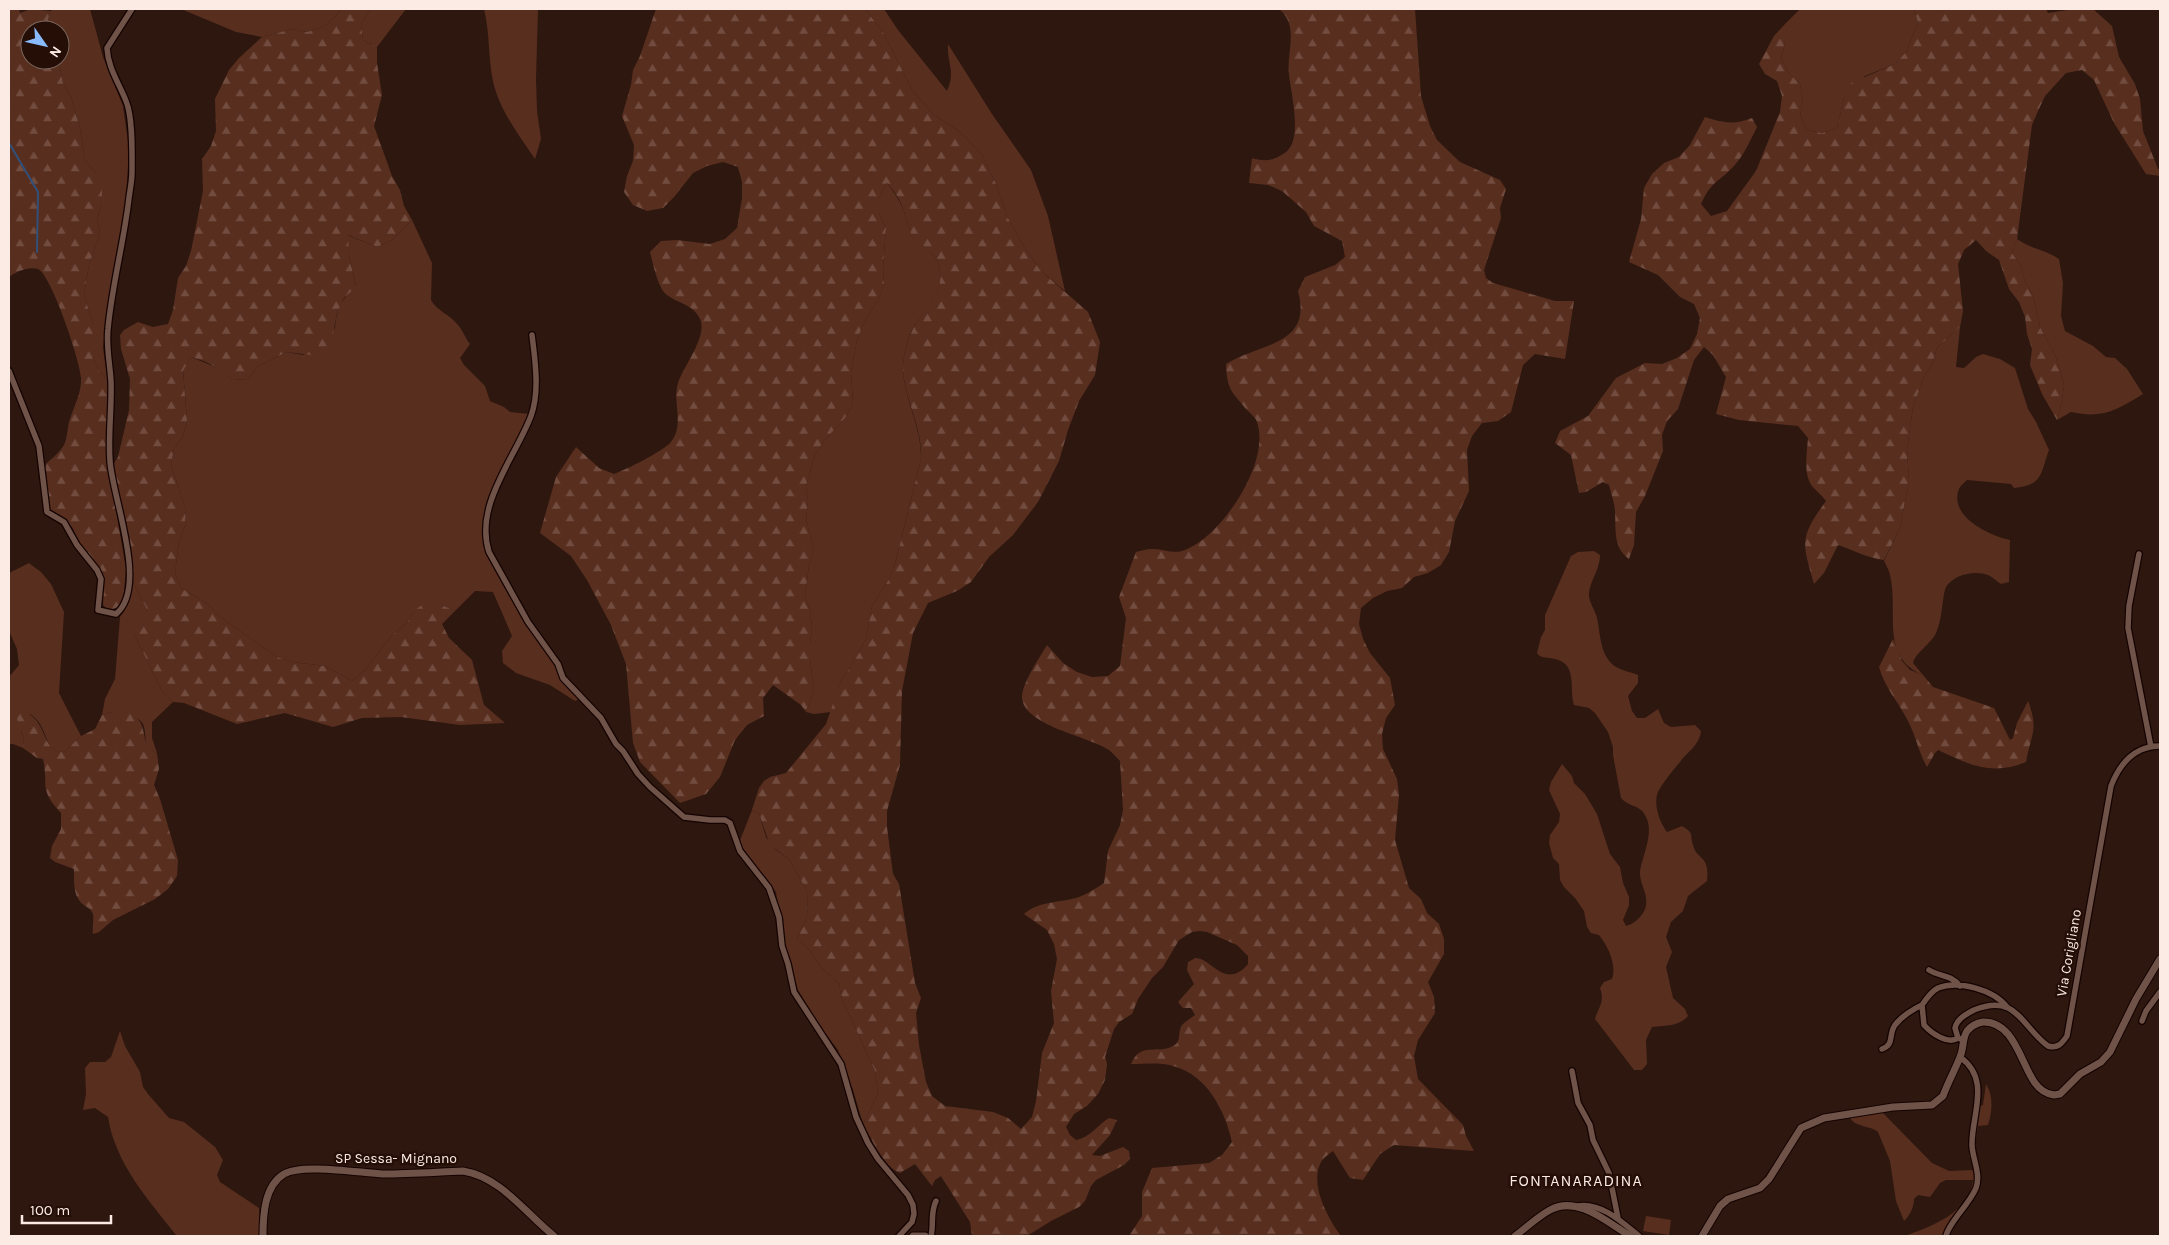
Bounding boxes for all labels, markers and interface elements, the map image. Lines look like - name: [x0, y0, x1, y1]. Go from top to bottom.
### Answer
- north arrow: [20, 20, 70, 70]
- text: N: [46, 43, 65, 61]
- street label: Via Corigliano: [2053, 908, 2085, 998]
- street label: SP Sessa- Mignano: [335, 1150, 457, 1167]
- district label: FONTANARADINA: [1509, 1171, 1643, 1190]
- scale bar: [22, 1192, 111, 1224]
- text: 100 m: [30, 1201, 70, 1219]

